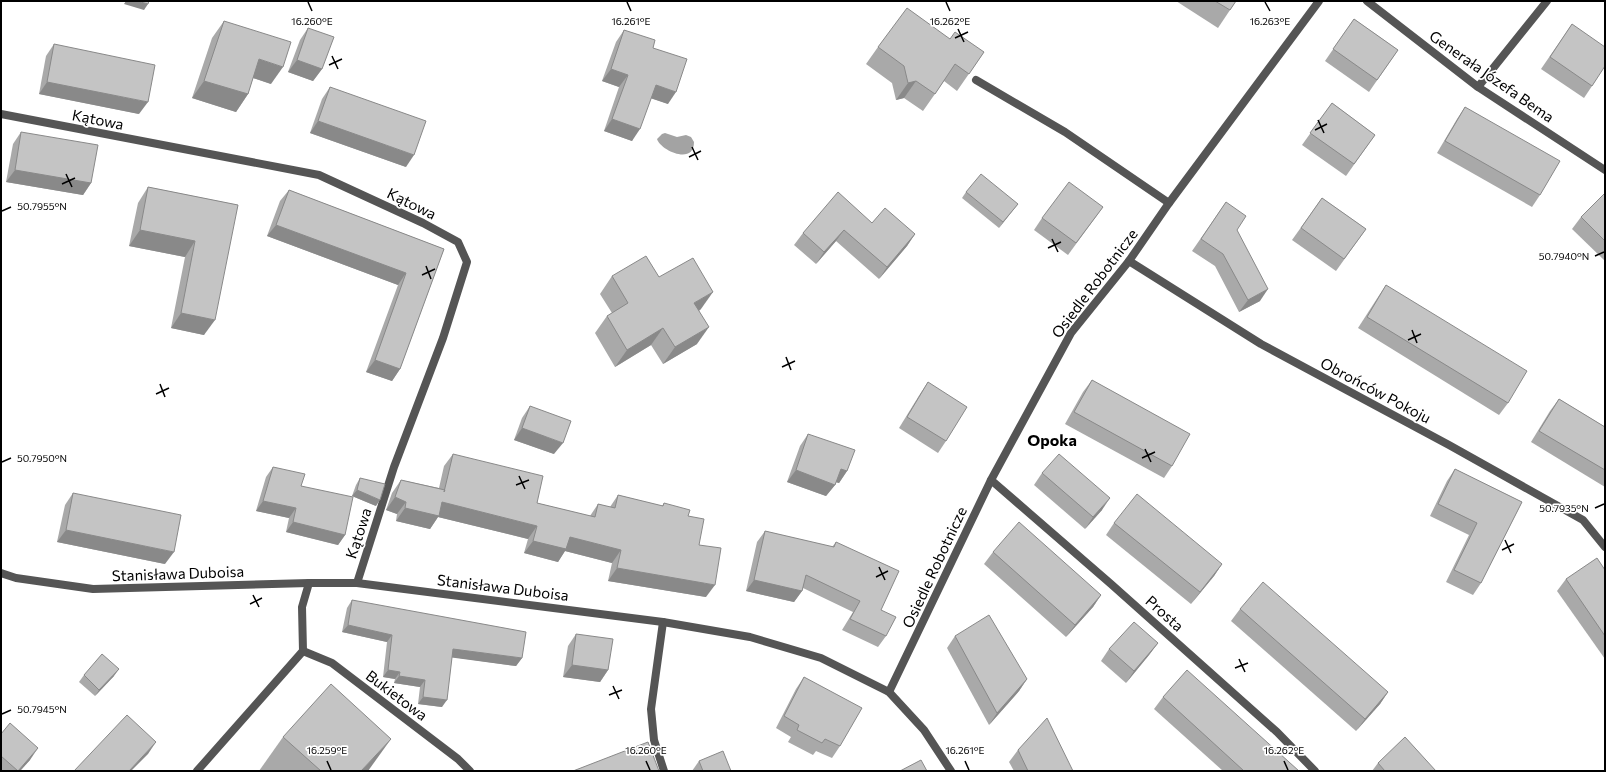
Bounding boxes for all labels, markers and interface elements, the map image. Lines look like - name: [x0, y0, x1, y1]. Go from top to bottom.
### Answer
- text: 16.260°E: [291, 15, 333, 27]
- text: 16.261°E: [611, 15, 651, 27]
- text: 16.262°E: [930, 15, 970, 27]
- text: 16.263°E: [1250, 15, 1290, 27]
- street label: Generała Józefa Bema: [1426, 26, 1558, 126]
- street label: Kątowa: [71, 105, 125, 133]
- street label: Kątowa: [385, 183, 439, 223]
- text: 50.7955°N: [17, 200, 67, 212]
- street label: Osiedle Robotnicze: [1047, 225, 1141, 341]
- text: 50.7940°N: [1539, 250, 1589, 262]
- street label: Obrońców Pokoju: [1318, 353, 1434, 427]
- district label: Opoka: [1027, 430, 1077, 449]
- text: 50.7950°N: [17, 452, 67, 464]
- text: 50.7935°N: [1539, 502, 1589, 514]
- street label: Osiedle Robotnicze: [898, 503, 970, 630]
- street label: Kątowa: [341, 505, 375, 561]
- street label: Stanisława Duboisa: [111, 562, 245, 584]
- street label: Stanisława Duboisa: [436, 570, 570, 604]
- street label: Prosta: [1142, 591, 1188, 635]
- street label: Bukietowa: [363, 666, 431, 724]
- text: 50.7945°N: [17, 703, 67, 715]
- text: 16.259°E: [307, 744, 347, 756]
- text: 16.260°E: [625, 744, 667, 756]
- text: 16.261°E: [945, 744, 985, 756]
- text: 16.262°E: [1264, 744, 1304, 756]

